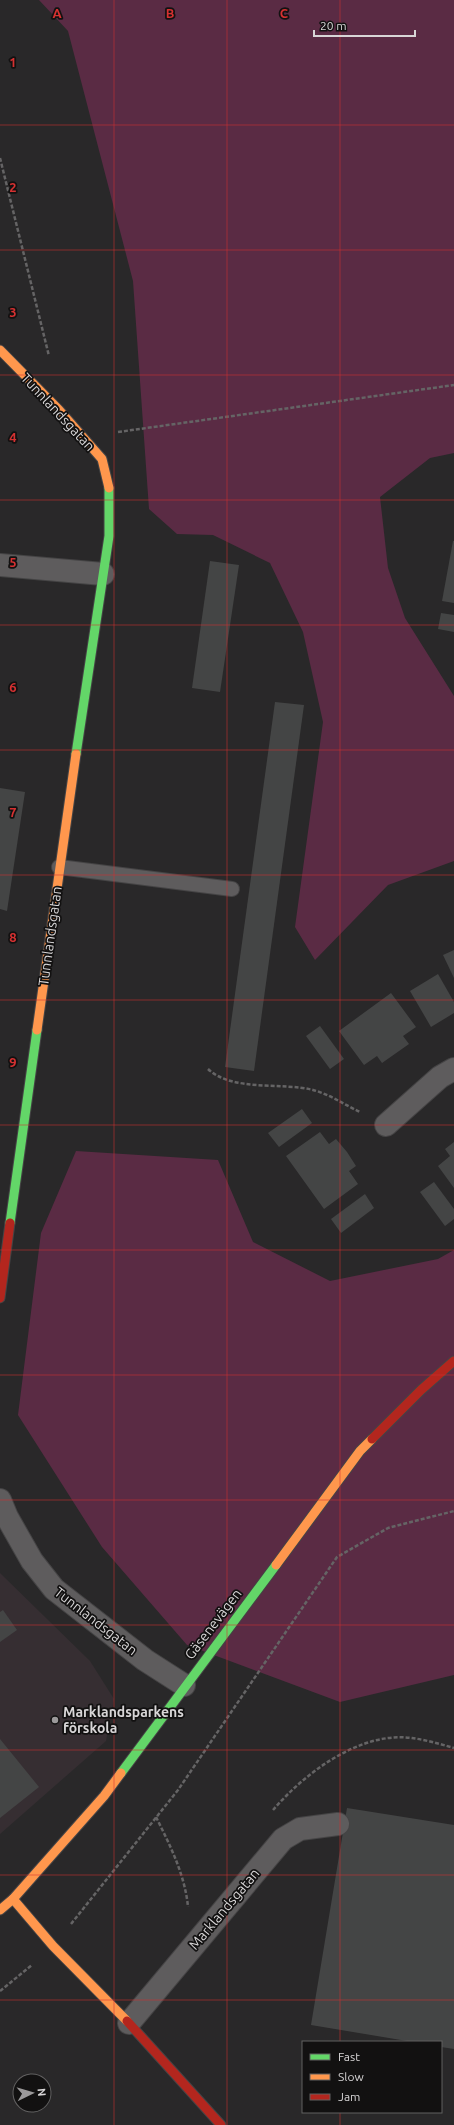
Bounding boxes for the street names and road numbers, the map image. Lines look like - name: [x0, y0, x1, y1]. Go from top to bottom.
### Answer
- street label: Tunnlandsgatan: [18, 370, 98, 454]
- street label: Tunnlandsgatan: [35, 885, 65, 987]
- street label: Tunnlandsgatan: [52, 1584, 140, 1658]
- street label: Gäsenevägen: [181, 1586, 245, 1662]
- street label: Marklandsgatan: [185, 1865, 263, 1953]

